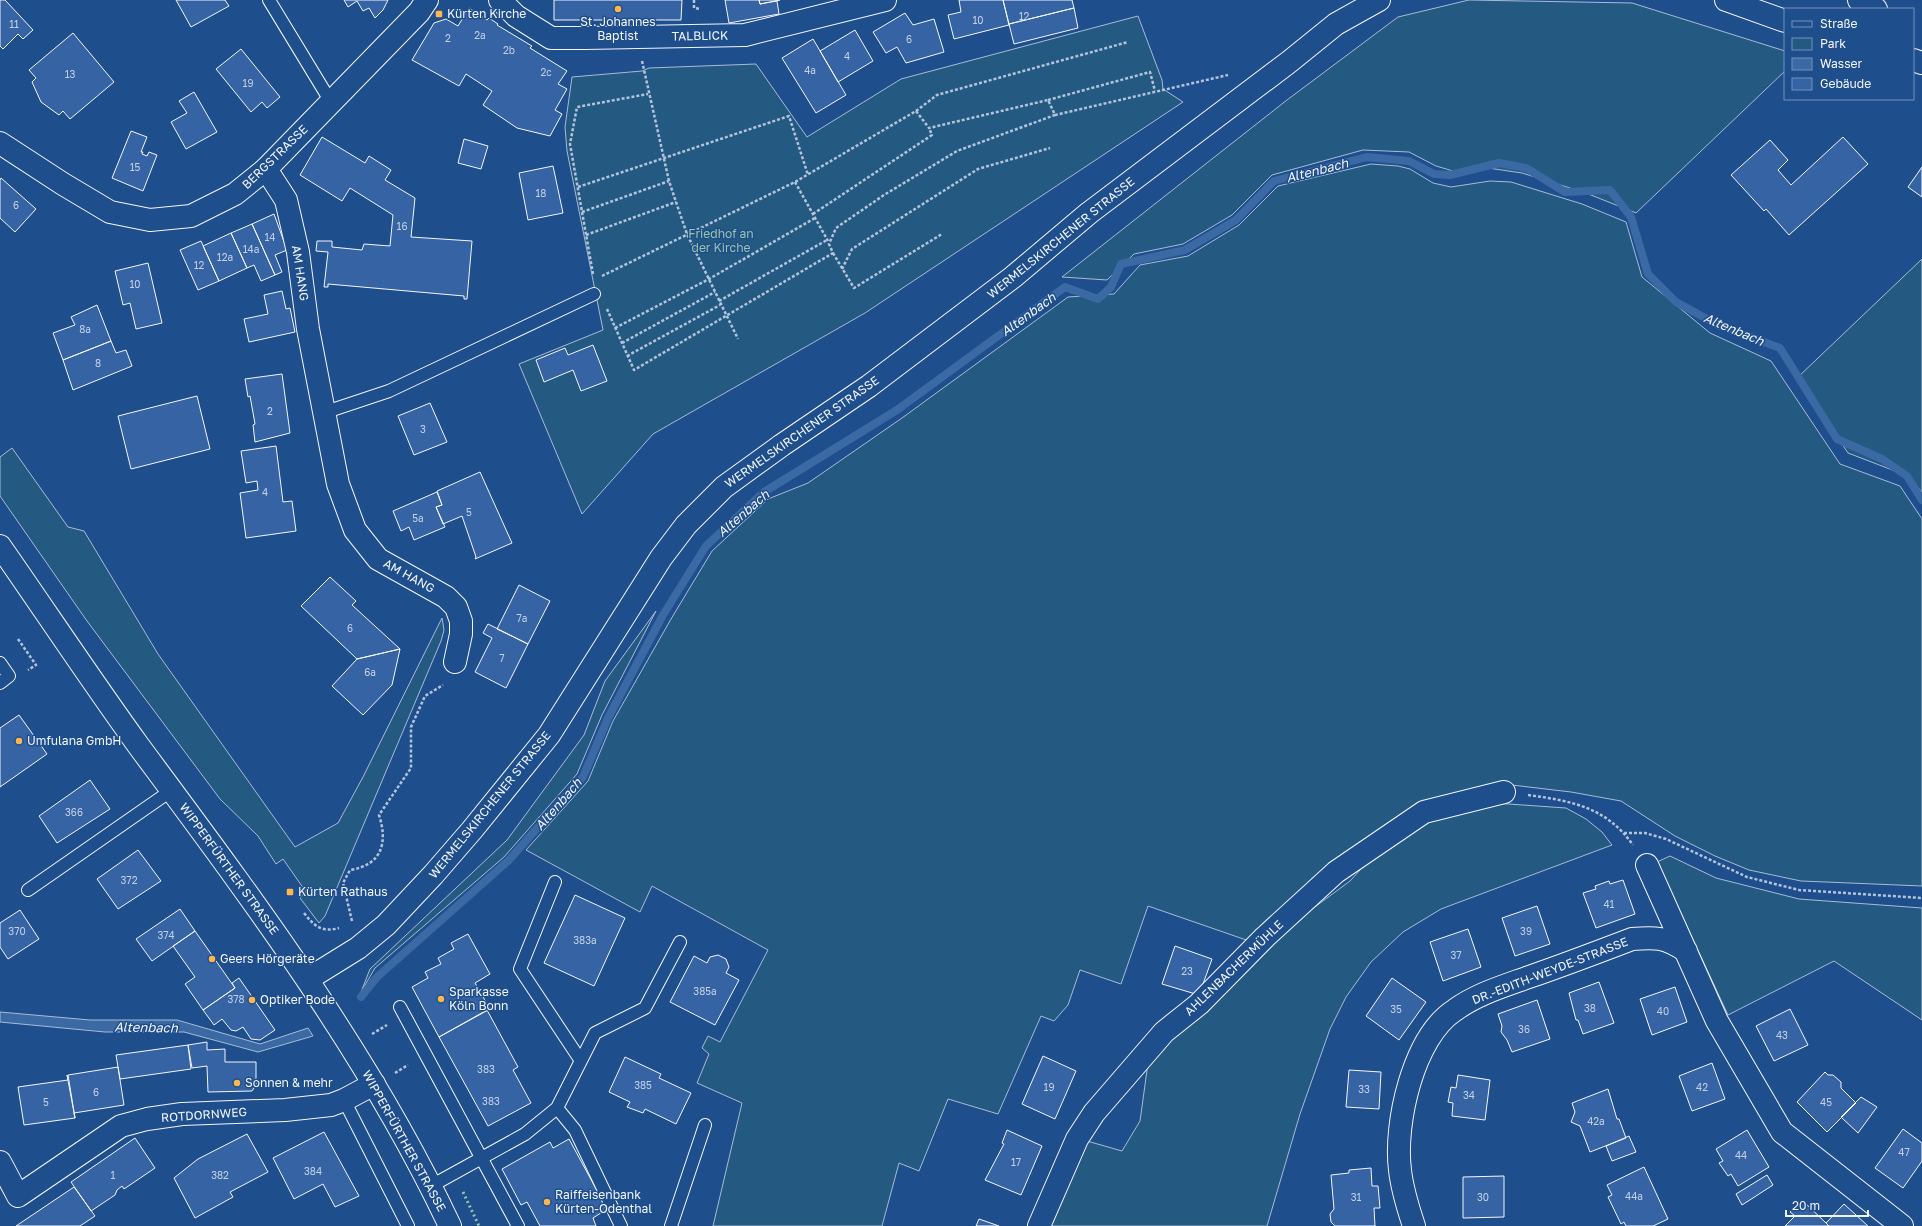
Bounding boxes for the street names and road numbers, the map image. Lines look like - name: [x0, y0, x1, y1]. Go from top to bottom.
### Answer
- street label: TALBLICK: [672, 28, 728, 43]
- street label: BERGSTRASSE: [239, 121, 311, 192]
- street label: WERMELSKIRCHENER STRASSE: [984, 174, 1137, 302]
- street label: AM HANG: [289, 244, 312, 302]
- street label: WERMELSKIRCHENER STRASSE: [722, 372, 882, 491]
- street label: AM HANG: [381, 555, 437, 596]
- street label: WERMELSKIRCHENER STRASSE: [426, 728, 554, 881]
- street label: WIPPERFÜRTHER STRASSE: [177, 800, 282, 938]
- street label: AHLENBACHERMÜHLE: [1181, 917, 1286, 1019]
- street label: DR.-EDITH-WEYDE-STRASSE: [1470, 934, 1630, 1007]
- street label: WIPPERFÜRTHER STRASSE: [359, 1067, 450, 1214]
- street label: ROTDORNWEG: [161, 1104, 247, 1125]

